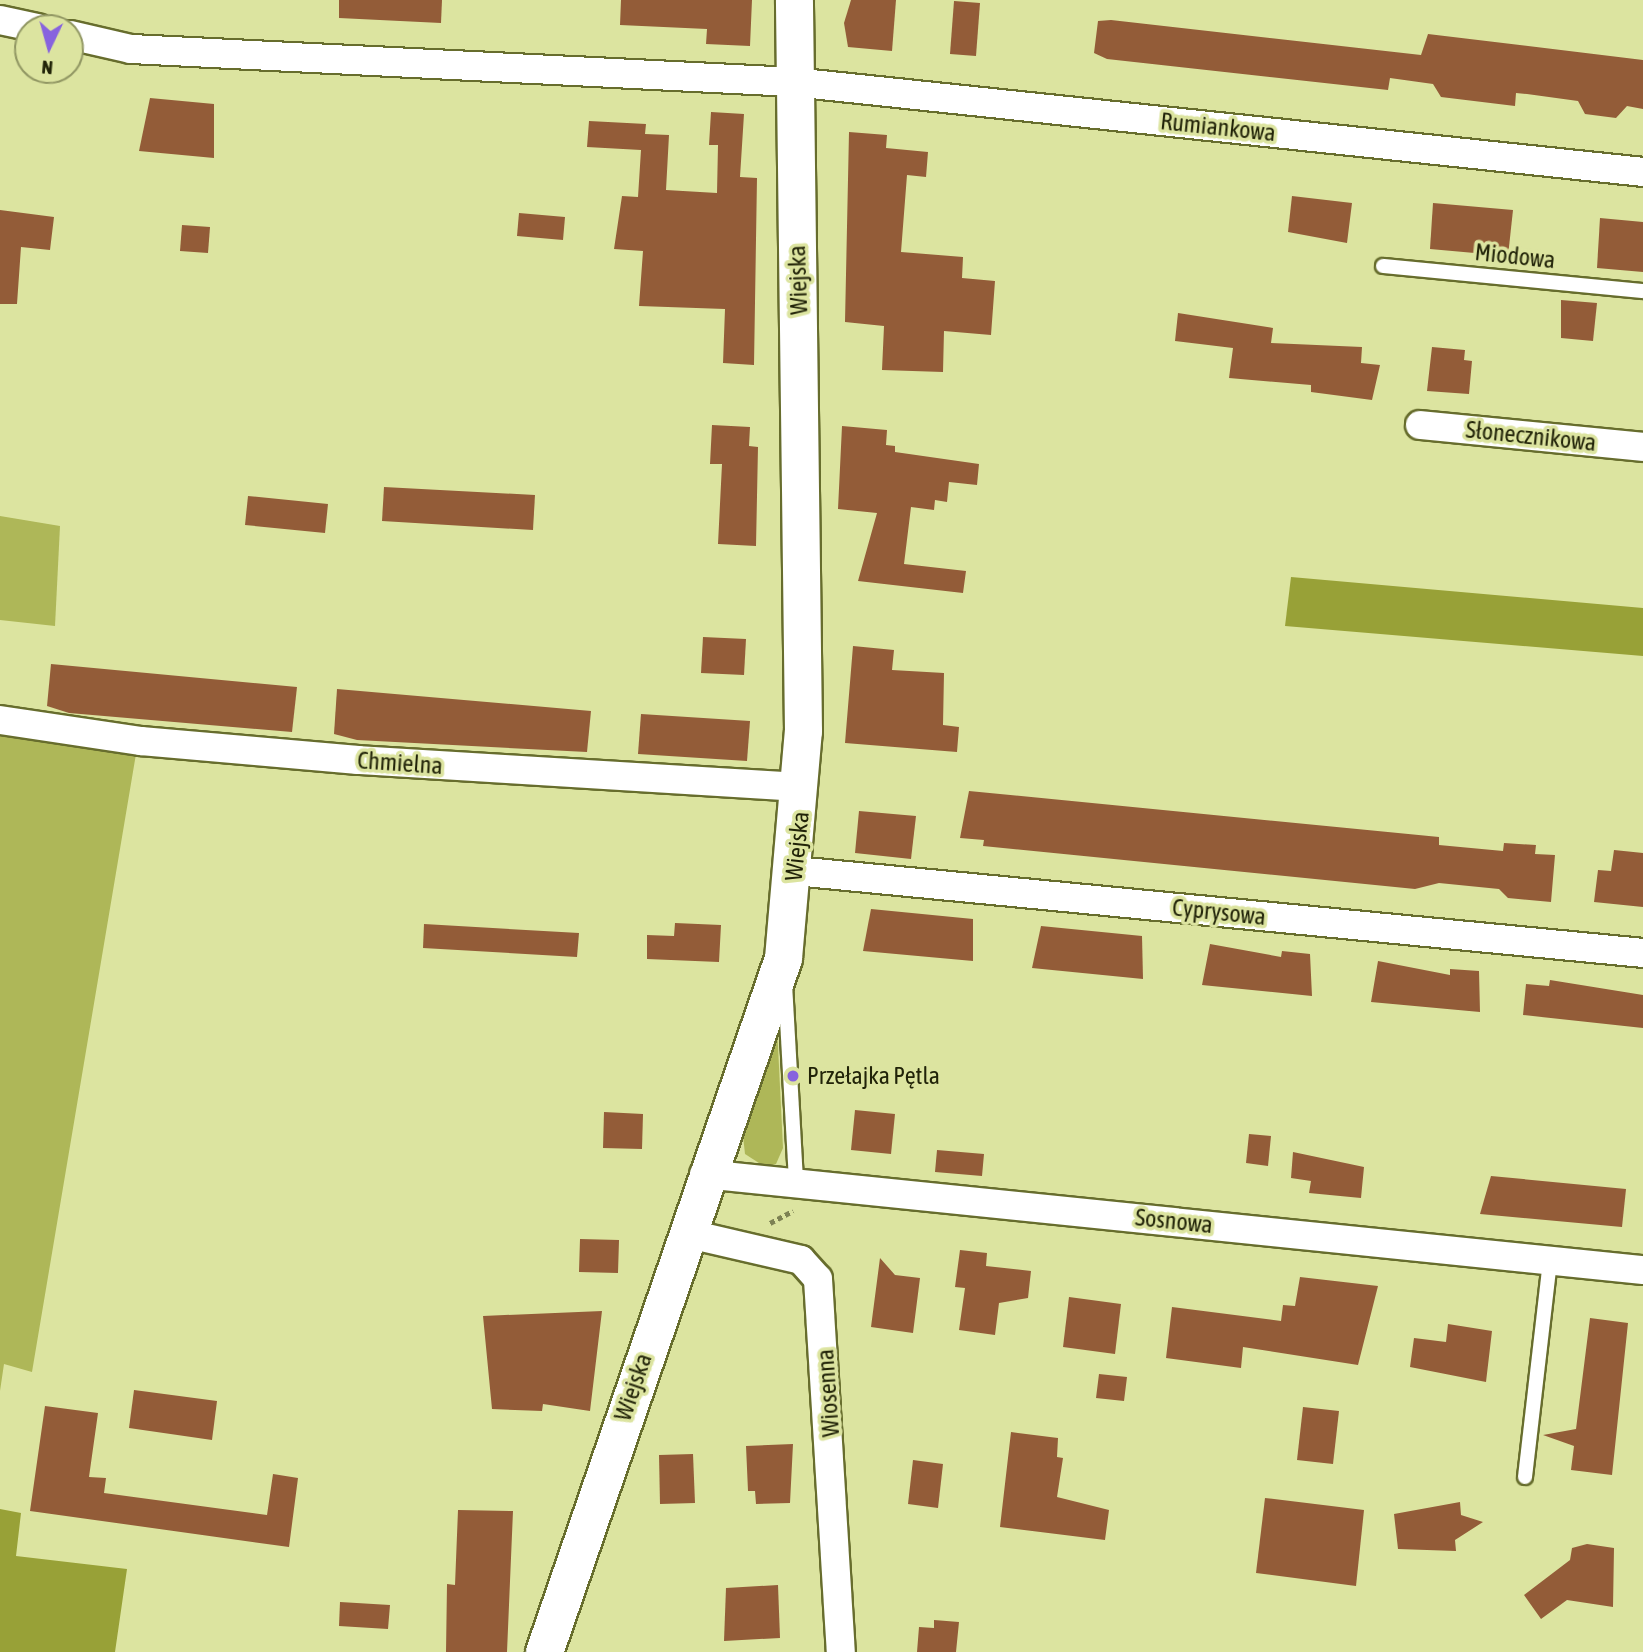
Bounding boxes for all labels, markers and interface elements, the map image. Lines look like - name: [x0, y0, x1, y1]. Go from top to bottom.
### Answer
- north arrow: [14, 14, 84, 84]
- text: N: [41, 56, 54, 79]
- street label: Rumiankowa: [1159, 107, 1277, 147]
- street label: Miodowa: [1473, 237, 1557, 275]
- street label: Wiejska: [782, 245, 814, 315]
- street label: Słonecznikowa: [1464, 415, 1598, 457]
- street label: Chmielna: [356, 746, 444, 780]
- street label: Wiejska: [779, 810, 815, 882]
- street label: Cyprysowa: [1171, 893, 1267, 931]
- place label: Przełajka Pętla: [807, 1062, 940, 1090]
- marker: Przełajka Pętla: [785, 1068, 801, 1084]
- street label: Sosnowa: [1134, 1203, 1214, 1239]
- street label: Wiosenna: [811, 1348, 845, 1438]
- street label: Wiejska: [608, 1349, 658, 1425]

